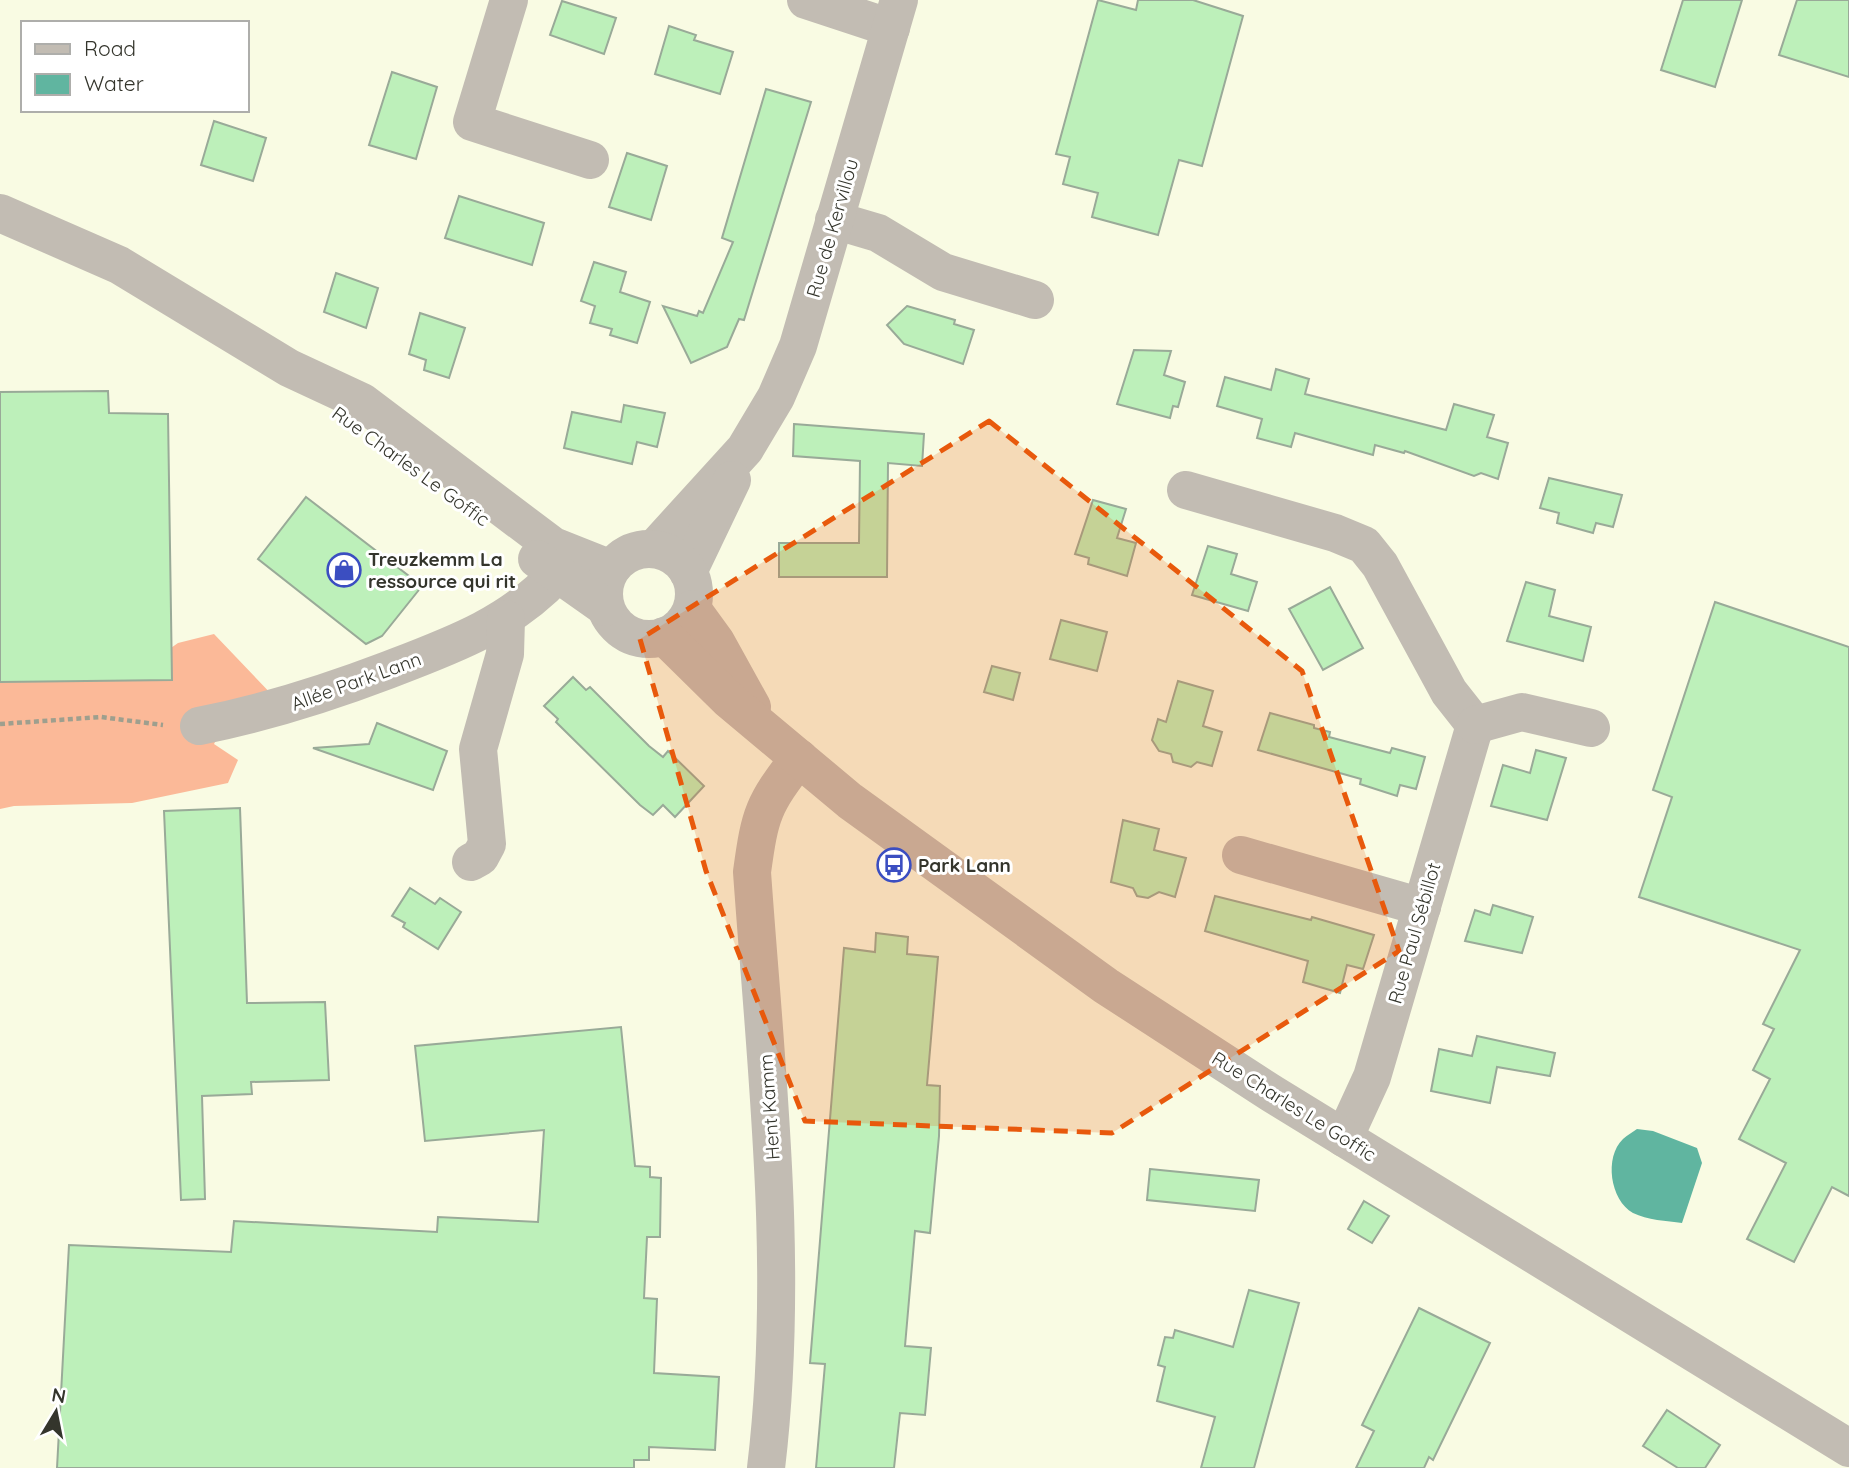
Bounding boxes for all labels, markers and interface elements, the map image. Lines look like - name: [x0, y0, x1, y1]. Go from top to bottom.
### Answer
- legend: [21, 21, 248, 112]
- text: Road: [84, 35, 136, 61]
- text: Water: [84, 70, 144, 96]
- street label: Rue de Kervillou: [801, 156, 863, 300]
- street label: Rue Charles Le Goffic: [328, 401, 494, 531]
- place label: Treuzkemm La ressource qui rit: [368, 547, 516, 593]
- shop icon: Treuzkemm La ressource qui rit: [325, 551, 363, 589]
- street label: Allée Park Lann: [288, 646, 424, 716]
- bus stop icon: Park Lann: [875, 846, 913, 884]
- place label: Park Lann: [918, 853, 1011, 877]
- street label: Rue Paul Sébillot: [1382, 860, 1446, 1006]
- street label: Rue Charles Le Goffic: [1208, 1046, 1380, 1166]
- street label: Hent Kamm: [753, 1053, 785, 1161]
- north arrow: [21, 1377, 91, 1447]
- text: N: [50, 1382, 68, 1408]

